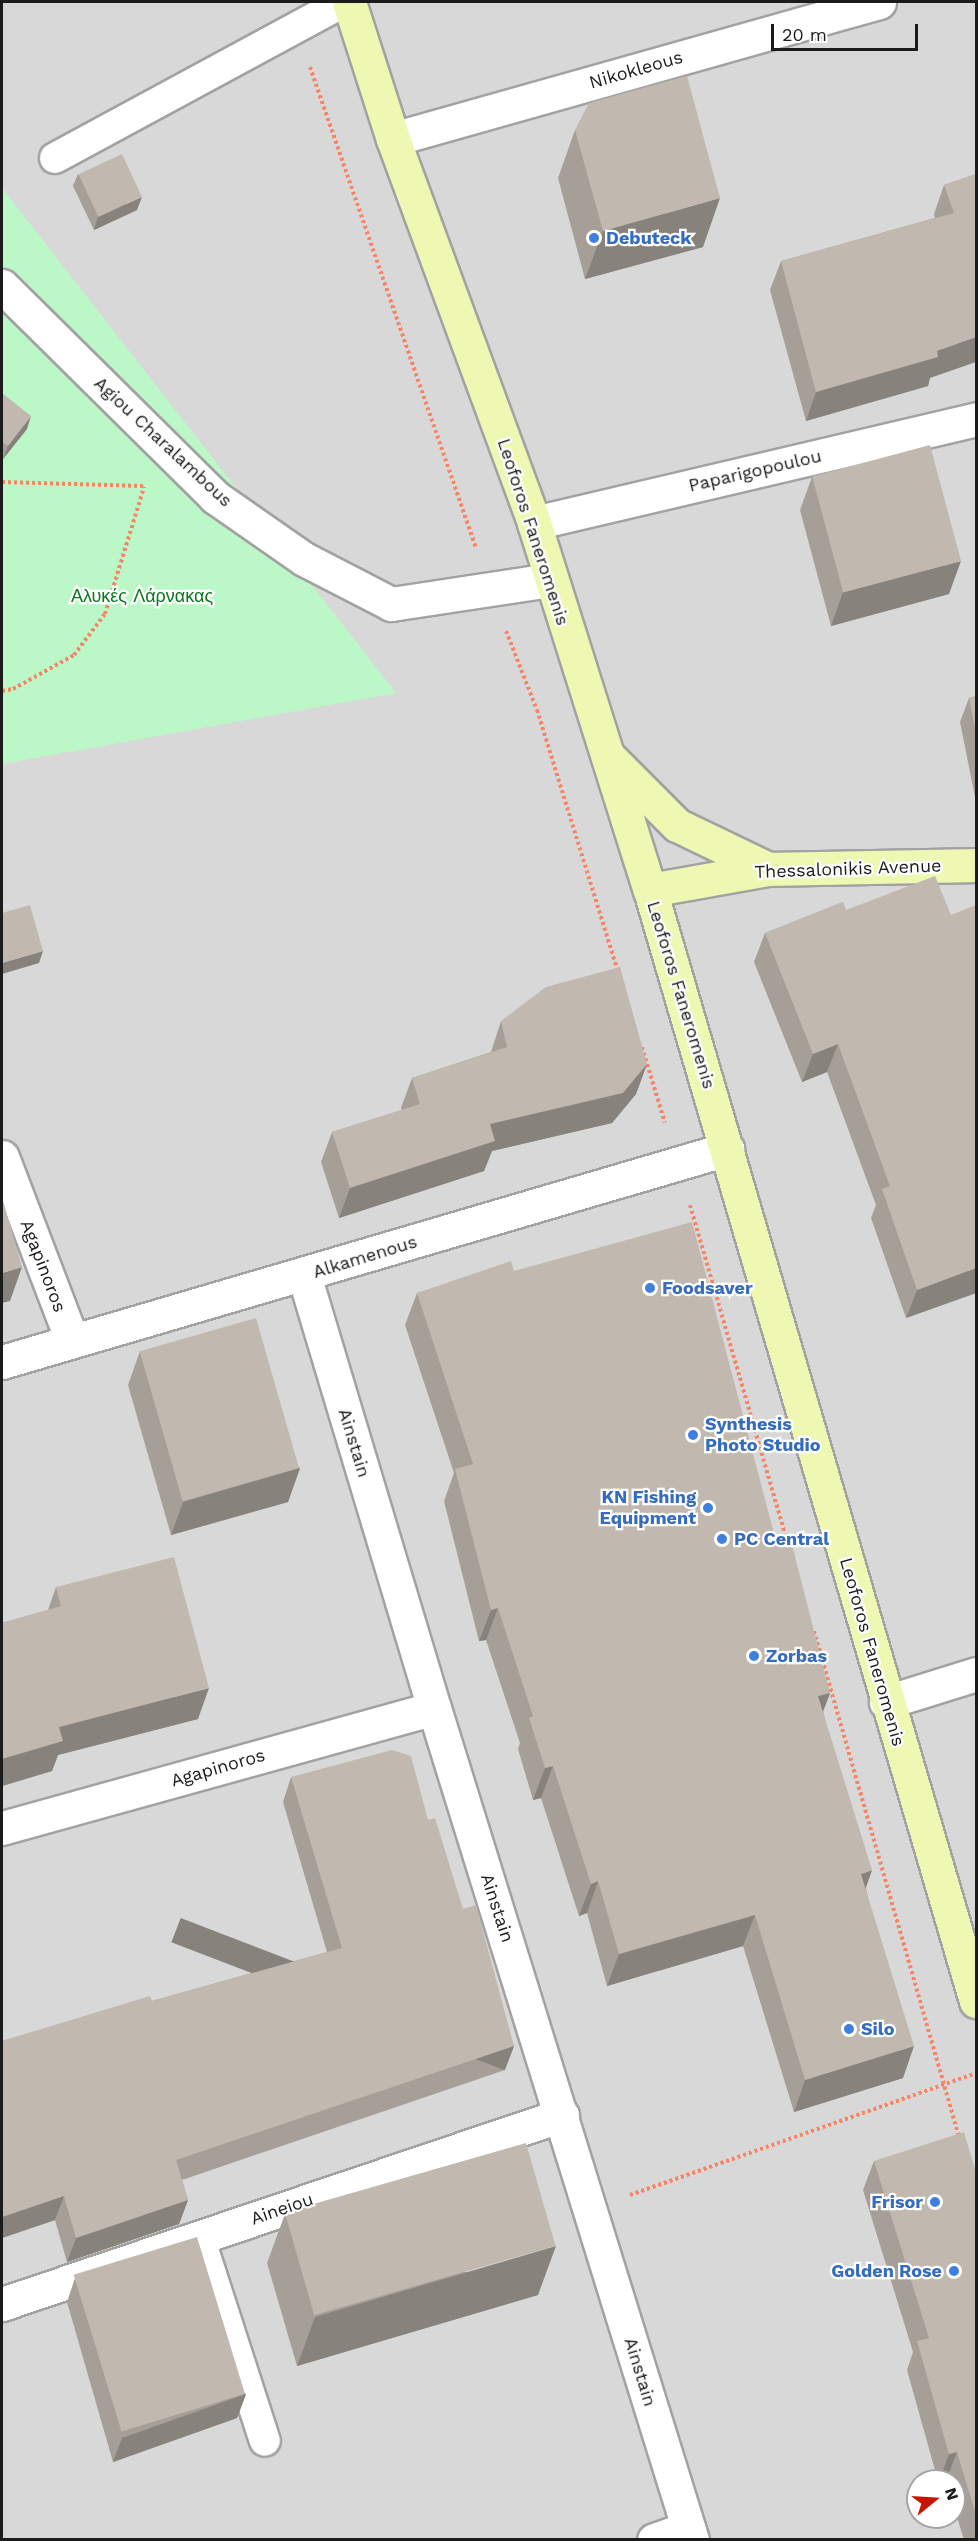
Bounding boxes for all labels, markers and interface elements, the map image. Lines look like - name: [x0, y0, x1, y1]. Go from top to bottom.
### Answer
- scale bar: [774, 12, 921, 50]
- text: 20 m: [782, 24, 827, 45]
- street label: Nikokleous: [587, 46, 685, 94]
- place label: Debuteck: [606, 227, 691, 249]
- marker: Debuteck: [587, 231, 601, 245]
- street label: Agiou Charalambous: [90, 372, 236, 512]
- street label: Leoforos Faneromenis: [493, 436, 573, 628]
- street label: Paparigopoulou: [686, 445, 824, 497]
- park label: Αλυκές Λάρνακας: [71, 585, 213, 607]
- street label: Thessalonikis Avenue: [754, 855, 942, 883]
- street label: Leoforos Faneromenis: [642, 899, 720, 1091]
- street label: Agapinoros: [16, 1217, 70, 1315]
- street label: Alkamenous: [310, 1231, 420, 1283]
- place label: Foodsaver: [662, 1277, 753, 1299]
- marker: Foodsaver: [643, 1281, 657, 1295]
- street label: Ainstain: [333, 1406, 375, 1480]
- place label: Synthesis Photo Studio: [705, 1414, 821, 1456]
- marker: Synthesis Photo Studio: [686, 1428, 700, 1442]
- place label: KN Fishing Equipment: [599, 1487, 696, 1530]
- marker: KN Fishing Equipment: [701, 1501, 715, 1515]
- place label: PC Central: [734, 1528, 829, 1550]
- marker: PC Central: [715, 1532, 729, 1546]
- street label: Leoforos Faneromenis: [835, 1555, 909, 1749]
- place label: Zorbas: [766, 1645, 827, 1667]
- marker: Zorbas: [747, 1649, 761, 1663]
- street label: Agapinoros: [168, 1744, 268, 1792]
- street label: Ainstain: [476, 1871, 518, 1945]
- place label: Silo: [861, 2018, 894, 2040]
- marker: Silo: [842, 2022, 856, 2036]
- street label: Aineiou: [248, 2188, 316, 2230]
- place label: Frisor: [871, 2191, 923, 2213]
- marker: Frisor: [928, 2195, 942, 2209]
- place label: Golden Rose: [831, 2260, 942, 2282]
- marker: Golden Rose: [947, 2264, 961, 2278]
- street label: Ainstain: [619, 2335, 661, 2409]
- north arrow: [906, 2469, 966, 2529]
- text: N: [941, 2485, 963, 2502]

